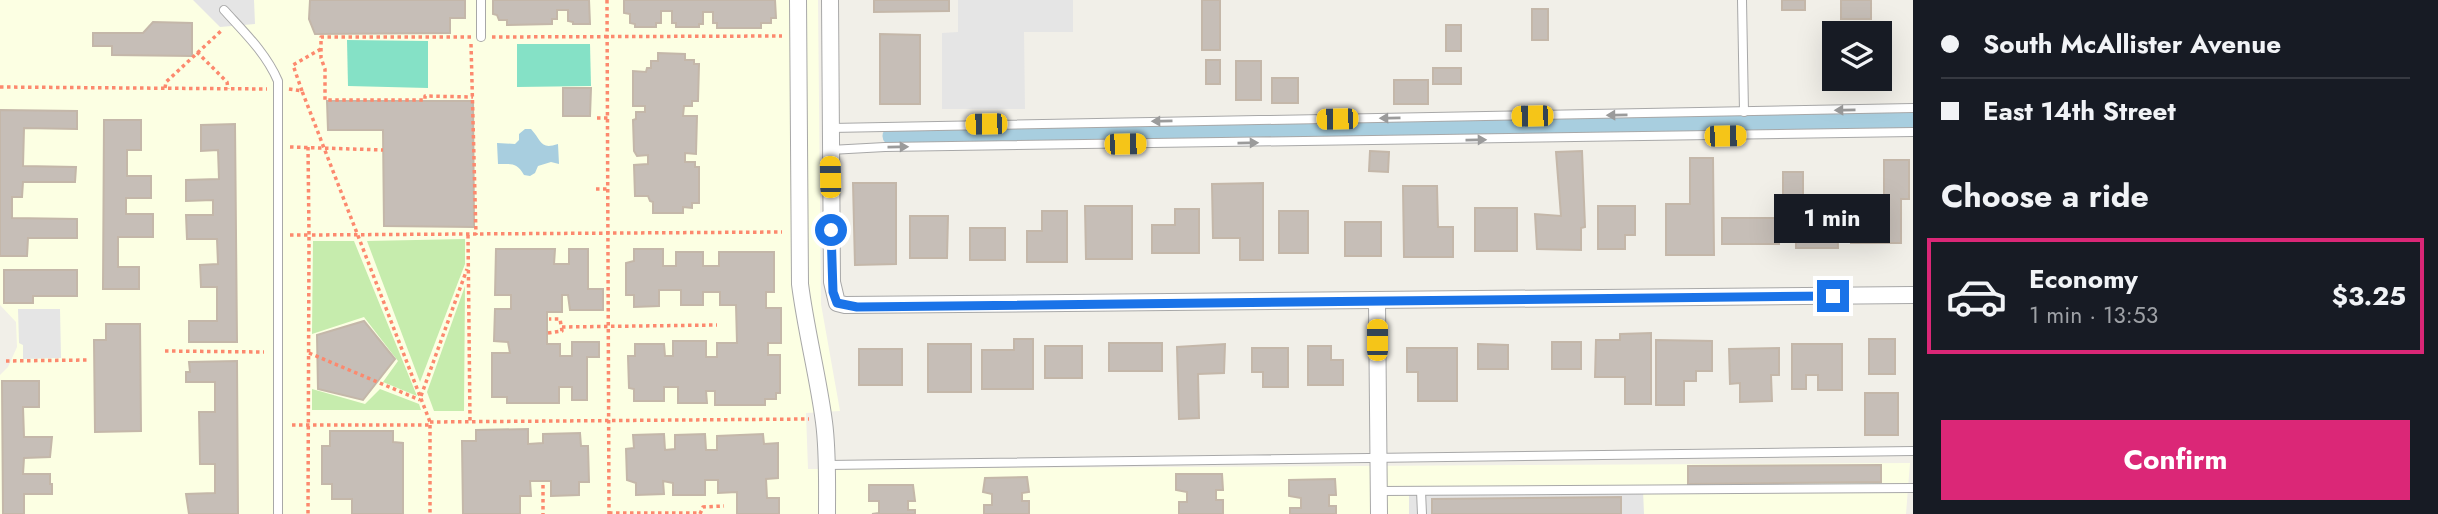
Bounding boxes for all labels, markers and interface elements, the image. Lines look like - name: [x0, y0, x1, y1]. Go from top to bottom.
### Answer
- map controls: [1822, 21, 1892, 91]
- button: layers: [1822, 21, 1892, 91]
- text: South McAllister Avenue: [1983, 25, 2281, 63]
- text: East 14th Street: [1983, 92, 2176, 130]
- one-way arrow: [1834, 104, 1856, 116]
- car: [1511, 105, 1554, 127]
- car: [1316, 108, 1359, 130]
- one-way arrow: [1606, 109, 1628, 120]
- one-way arrow: [1379, 112, 1401, 124]
- car: [965, 113, 1008, 135]
- one-way arrow: [1151, 116, 1173, 127]
- car: [1704, 125, 1747, 147]
- car: [1104, 133, 1147, 155]
- one-way arrow: [1465, 134, 1487, 145]
- one-way arrow: [1237, 137, 1259, 148]
- one-way arrow: [887, 141, 909, 153]
- car: [820, 156, 841, 198]
- text: Choose a ride: [1941, 173, 2149, 219]
- callout: 1 min: [1775, 194, 1891, 244]
- text: 1 min: [1803, 201, 1861, 235]
- route start: [815, 214, 847, 246]
- text: Economy: [2029, 260, 2138, 298]
- icon: car: [1945, 265, 2008, 328]
- text: $3.25: [2332, 277, 2406, 315]
- route end: [1817, 280, 1849, 312]
- text: 1 min · 13:53: [2029, 298, 2158, 332]
- car: [1367, 319, 1388, 361]
- button: Confirm: [1941, 420, 2410, 500]

